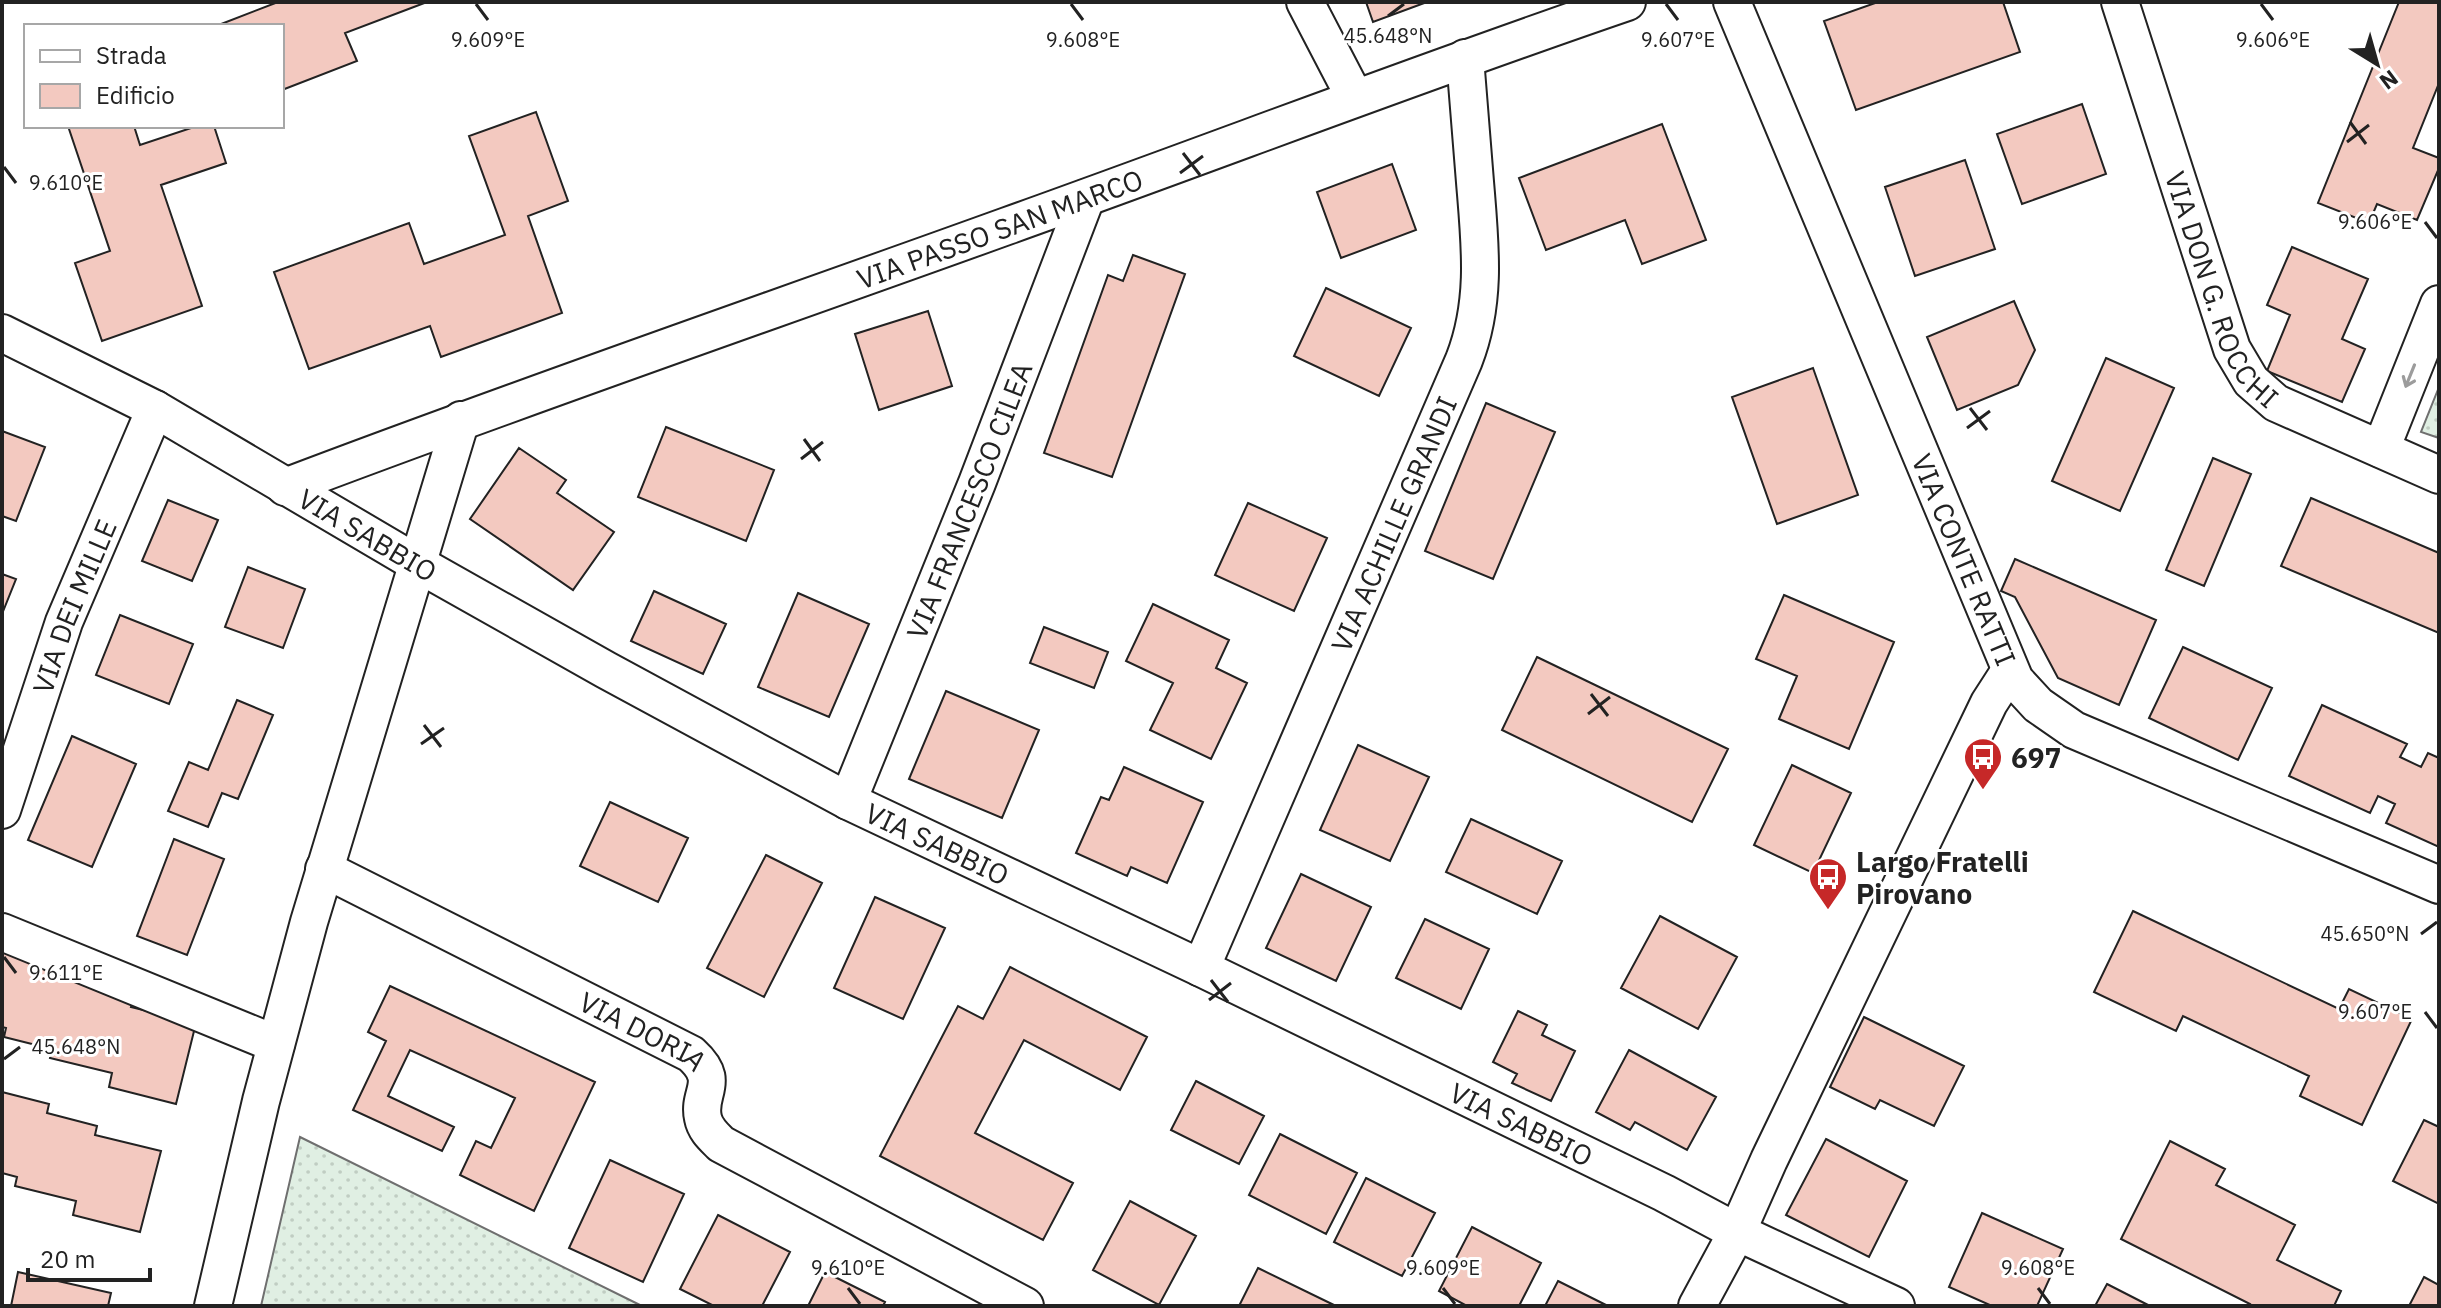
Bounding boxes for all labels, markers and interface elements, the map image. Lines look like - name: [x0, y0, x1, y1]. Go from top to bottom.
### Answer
- text: 45.648°N: [1344, 22, 1432, 49]
- legend: [24, 24, 284, 128]
- north arrow: [2337, 24, 2417, 104]
- text: 9.609°E: [451, 26, 525, 53]
- text: 9.608°E: [1046, 26, 1120, 53]
- text: 9.607°E: [1641, 26, 1715, 53]
- text: 9.606°E: [2236, 26, 2310, 53]
- text: Strada: [96, 39, 167, 71]
- text: N: [2374, 64, 2404, 97]
- text: Edificio: [96, 79, 175, 111]
- street label: VIA PASSO SAN MARCO: [852, 160, 1148, 297]
- street label: VIA DON G. ROCCHI: [2157, 166, 2287, 416]
- text: 9.610°E: [29, 169, 103, 196]
- text: 9.606°E: [2338, 208, 2412, 235]
- street label: VIA FRANCESCO CILEA: [897, 357, 1040, 644]
- one-way arrow: [2402, 363, 2416, 388]
- street label: VIA ACHILLE GRANDI: [1322, 390, 1465, 657]
- street label: VIA CONTE RATTI: [1904, 448, 2025, 671]
- street label: VIA SABBIO: [292, 479, 444, 590]
- street label: VIA DEI MILLE: [23, 513, 124, 698]
- bus stop icon: 697: [1962, 736, 2004, 791]
- place label: 697: [2011, 739, 2061, 776]
- street label: VIA SABBIO: [860, 793, 1015, 893]
- place label: Largo Fratelli Pirovano: [1856, 843, 2029, 912]
- bus stop icon: Largo Fratelli Pirovano: [1807, 856, 1849, 911]
- text: 45.650°N: [2321, 920, 2409, 947]
- text: 9.611°E: [29, 959, 103, 986]
- street label: VIA DORIA: [574, 982, 716, 1078]
- text: 9.607°E: [2338, 998, 2412, 1025]
- text: 45.648°N: [32, 1033, 120, 1060]
- street label: VIA SABBIO: [1444, 1073, 1599, 1174]
- scale bar: [28, 1232, 150, 1282]
- text: 20 m: [40, 1243, 95, 1275]
- text: 9.610°E: [811, 1254, 885, 1281]
- text: 9.609°E: [1406, 1254, 1480, 1281]
- text: 9.608°E: [2001, 1254, 2075, 1281]

